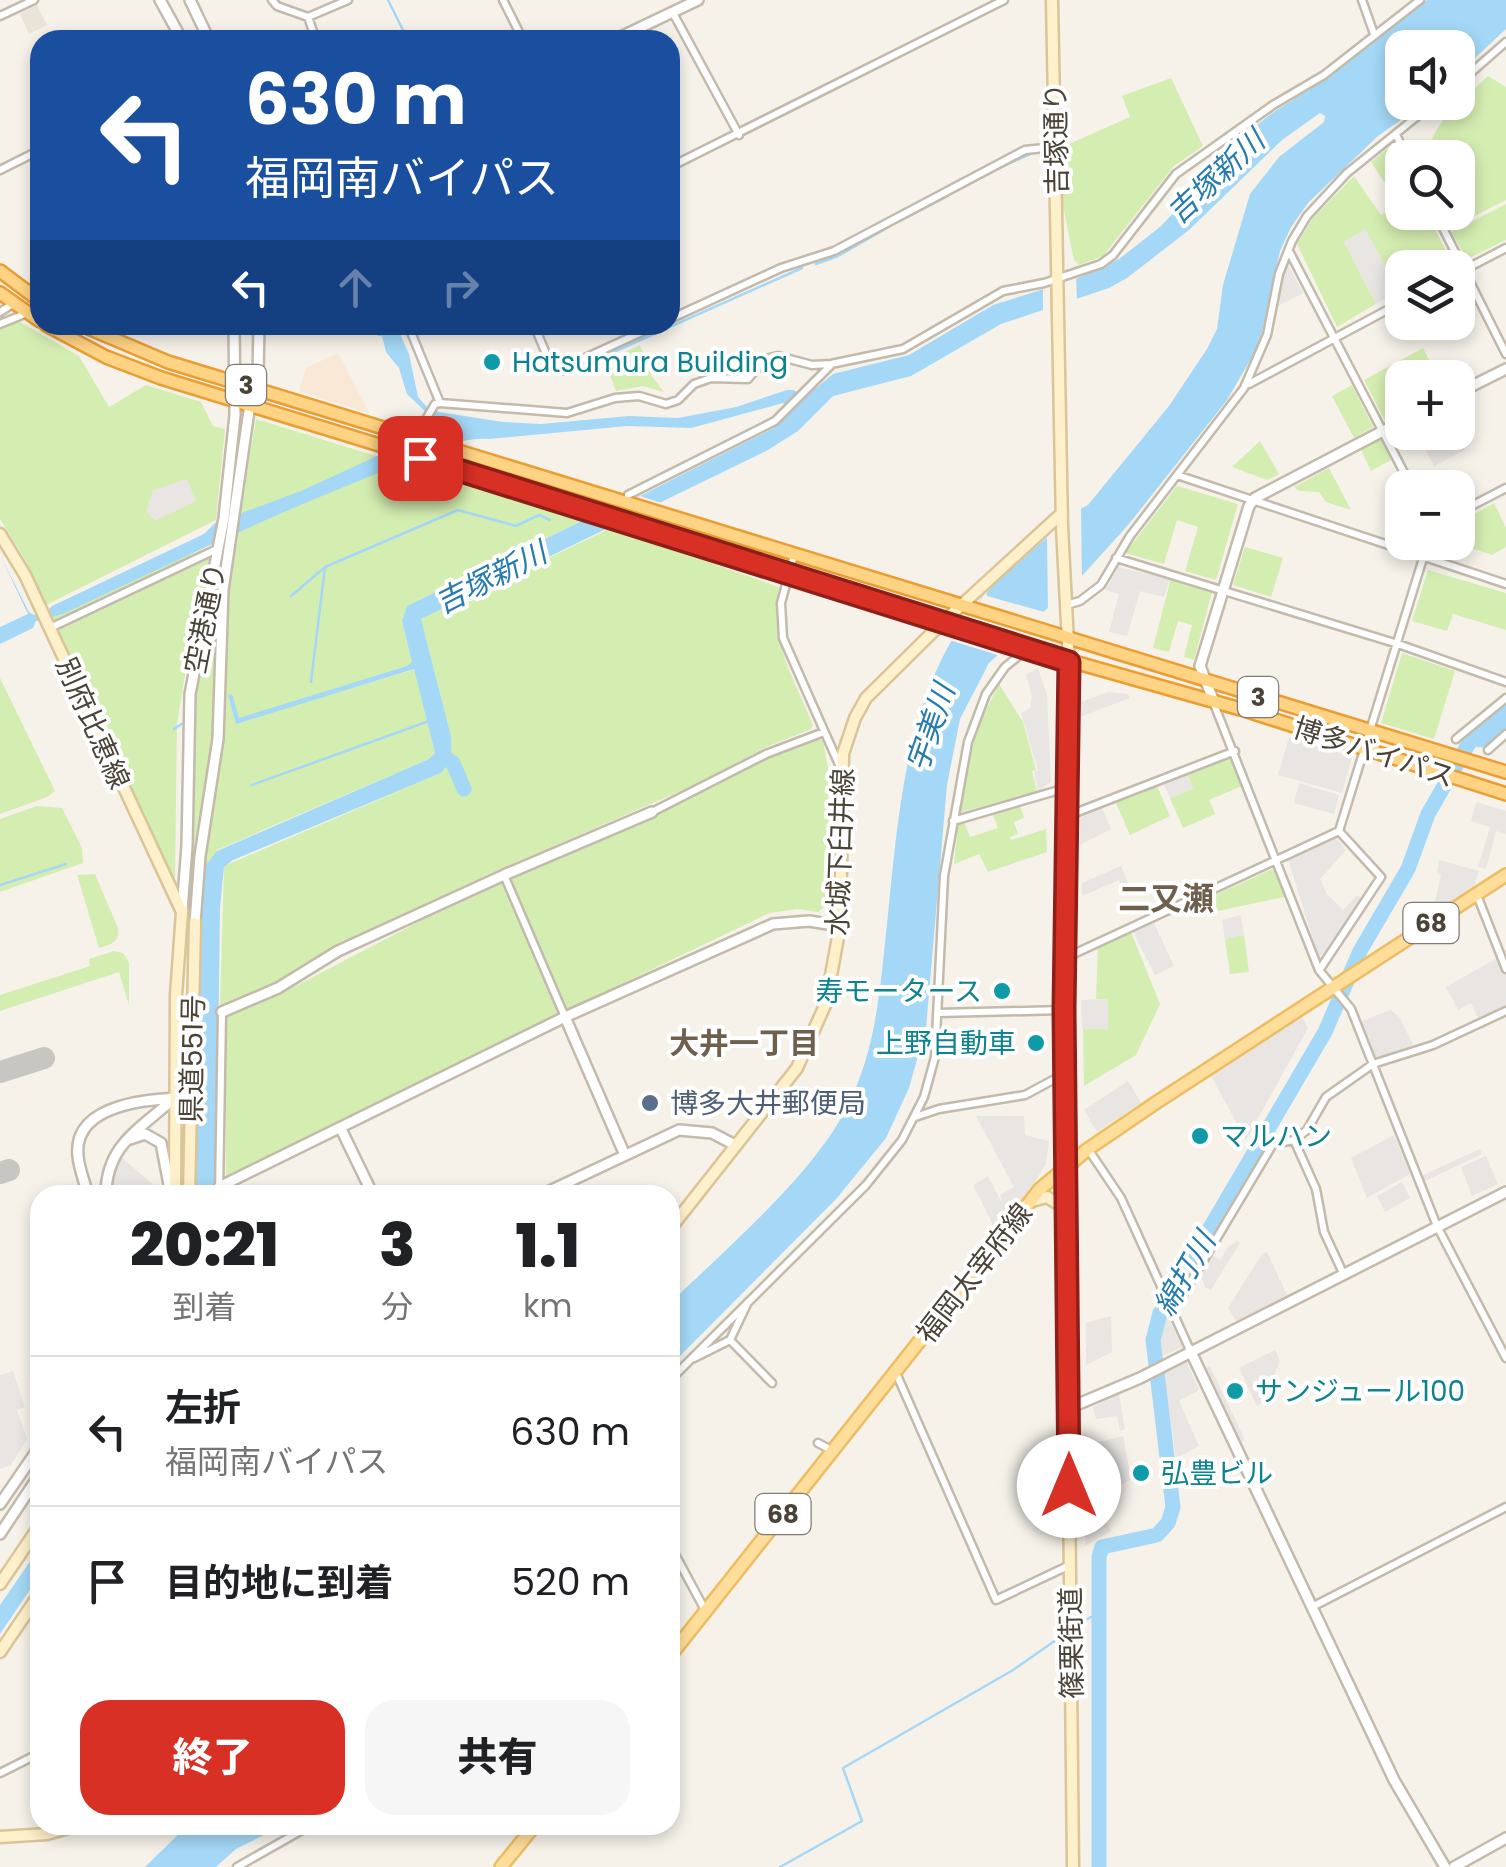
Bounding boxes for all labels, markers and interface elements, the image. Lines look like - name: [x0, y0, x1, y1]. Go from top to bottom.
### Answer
- map controls: [1385, 30, 1475, 560]
- button: sound: [1385, 30, 1475, 120]
- text: 630 m: [245, 50, 467, 149]
- icon: left: [80, 70, 210, 200]
- street label: 吉塚通り: [1036, 83, 1077, 195]
- water label: 吉塚新川: [1157, 118, 1276, 233]
- button: search: [1385, 140, 1475, 230]
- text: 福岡南バイパス: [245, 147, 559, 210]
- button: layers: [1385, 250, 1475, 340]
- icon: left: [223, 260, 278, 315]
- icon: ahead: [328, 260, 383, 315]
- icon: right: [433, 260, 488, 315]
- place label: Hatsumura Building: [512, 343, 788, 382]
- marker: Hatsumura Building: [481, 351, 503, 373]
- button: +: [1385, 360, 1475, 450]
- road number: 3: [226, 365, 266, 405]
- pin: [378, 416, 463, 501]
- icon: arrive: [393, 431, 448, 486]
- button: −: [1385, 470, 1475, 560]
- water label: 吉塚新川: [428, 530, 557, 624]
- street label: 空港通り: [176, 559, 235, 677]
- street label: 別府比恵線: [46, 651, 139, 795]
- water label: 宇美川: [896, 675, 966, 777]
- road number: 3: [1238, 677, 1278, 717]
- street label: 博多バイパス: [1288, 708, 1460, 797]
- street label: 水城下臼井線: [818, 767, 863, 937]
- district label: 二又瀬: [1118, 876, 1214, 921]
- road number: 68: [1404, 903, 1458, 943]
- place label: 寿モータース: [815, 972, 982, 1011]
- marker: 寿モータース: [991, 980, 1013, 1002]
- street label: 県道551号: [172, 995, 213, 1123]
- district label: 大井一丁目: [669, 1022, 819, 1065]
- place label: 上野自動車: [876, 1024, 1016, 1063]
- marker: 上野自動車: [1025, 1032, 1047, 1054]
- place label: 博多大井郵便局: [670, 1084, 866, 1123]
- marker: 博多大井郵便局: [639, 1092, 661, 1114]
- place label: マルハン: [1220, 1117, 1332, 1156]
- marker: マルハン: [1189, 1125, 1211, 1147]
- street label: 福岡太宰府線: [907, 1195, 1041, 1352]
- text: 20:21: [130, 1203, 279, 1287]
- text: 3: [379, 1203, 416, 1287]
- text: 1.1: [516, 1204, 580, 1288]
- water label: 綿打川: [1143, 1221, 1227, 1323]
- text: km: [523, 1283, 572, 1328]
- text: 到着: [172, 1284, 236, 1329]
- text: 分: [381, 1284, 413, 1329]
- place label: サンジュール100: [1255, 1372, 1465, 1411]
- marker: サンジュール100: [1224, 1380, 1246, 1402]
- text: 左折: [165, 1381, 241, 1434]
- icon: left: [80, 1404, 135, 1459]
- text: 630 m: [510, 1405, 630, 1458]
- position arrow: [1017, 1434, 1121, 1538]
- text: 福岡南バイパス: [165, 1439, 388, 1484]
- place label: 弘豊ビル: [1161, 1454, 1273, 1493]
- marker: 弘豊ビル: [1130, 1462, 1152, 1484]
- road number: 68: [756, 1494, 810, 1534]
- icon: arrive: [80, 1554, 135, 1609]
- text: 520 m: [511, 1555, 630, 1608]
- text: 目的地に到着: [165, 1556, 393, 1609]
- street label: 篠栗街道: [1051, 1587, 1092, 1699]
- button: 終了: [80, 1700, 345, 1815]
- button: 共有: [365, 1700, 630, 1815]

